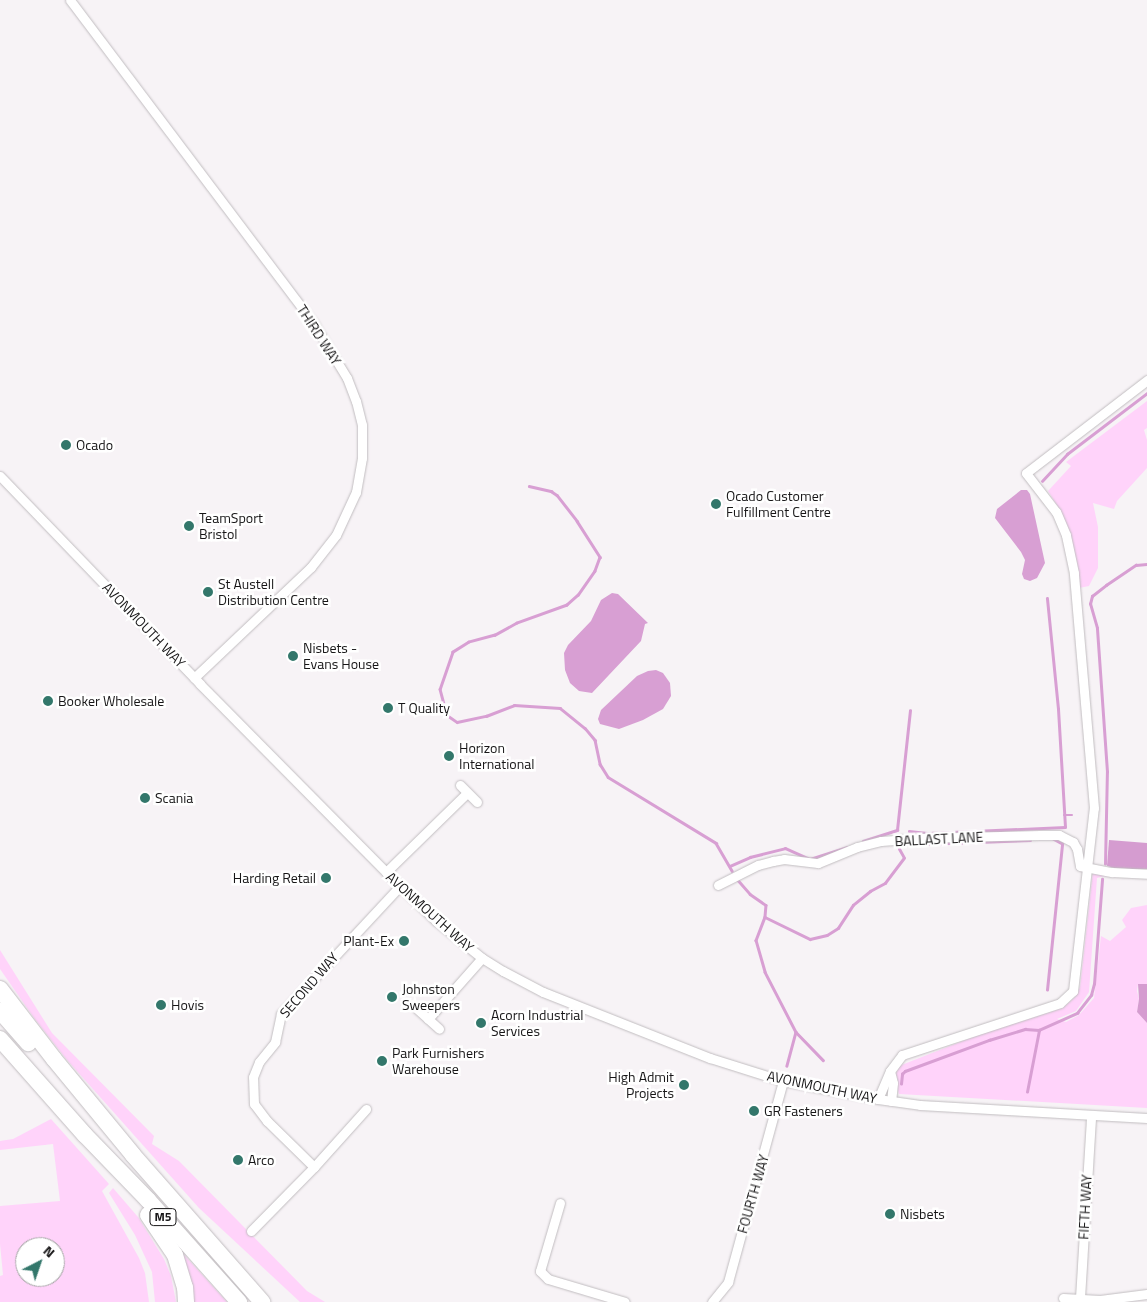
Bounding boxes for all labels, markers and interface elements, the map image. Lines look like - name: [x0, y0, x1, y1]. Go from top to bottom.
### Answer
- street label: THIRD WAY: [293, 302, 345, 368]
- place label: Ocado: [76, 437, 113, 453]
- marker: Ocado: [60, 439, 72, 451]
- place label: Ocado Customer Fulfillment Centre: [726, 488, 831, 520]
- marker: Ocado Customer Fulfillment Centre: [710, 498, 722, 510]
- place label: TeamSport Bristol: [199, 510, 263, 542]
- marker: TeamSport Bristol: [183, 520, 195, 532]
- place label: St Austell Distribution Centre: [218, 576, 329, 608]
- street label: AVONMOUTH WAY: [99, 579, 189, 671]
- marker: St Austell Distribution Centre: [202, 586, 214, 598]
- place label: Nisbets - Evans House: [303, 640, 379, 672]
- marker: Nisbets - Evans House: [287, 650, 299, 662]
- place label: Booker Wholesale: [58, 693, 164, 709]
- marker: Booker Wholesale: [42, 695, 54, 707]
- place label: T Quality: [398, 700, 450, 716]
- marker: T Quality: [382, 702, 394, 714]
- place label: Horizon International: [459, 740, 534, 772]
- marker: Horizon International: [443, 750, 455, 762]
- place label: Scania: [155, 790, 193, 806]
- marker: Scania: [139, 792, 151, 804]
- street label: BALLAST LANE: [894, 828, 984, 850]
- street label: AVONMOUTH WAY: [383, 868, 477, 956]
- place label: Harding Retail: [233, 870, 316, 886]
- marker: Harding Retail: [320, 872, 332, 884]
- place label: Plant-Ex: [343, 933, 394, 949]
- marker: Plant-Ex: [398, 935, 410, 947]
- street label: SECOND WAY: [276, 949, 342, 1021]
- place label: Johnston Sweepers: [402, 981, 460, 1014]
- marker: Johnston Sweepers: [386, 991, 398, 1003]
- place label: Hovis: [171, 997, 204, 1013]
- marker: Hovis: [155, 999, 167, 1011]
- place label: Acorn Industrial Services: [491, 1007, 583, 1040]
- marker: Acorn Industrial Services: [475, 1017, 487, 1029]
- place label: Park Furnishers Warehouse: [392, 1045, 484, 1078]
- marker: Park Furnishers Warehouse: [376, 1055, 388, 1067]
- street label: AVONMOUTH WAY: [766, 1067, 878, 1107]
- place label: High Admit Projects: [608, 1069, 674, 1102]
- marker: High Admit Projects: [678, 1079, 690, 1091]
- place label: GR Fasteners: [764, 1103, 843, 1119]
- marker: GR Fasteners: [748, 1105, 760, 1117]
- place label: Arco: [248, 1152, 274, 1168]
- street label: FOURTH WAY: [734, 1153, 772, 1235]
- marker: Arco: [232, 1154, 244, 1166]
- street label: FIFTH WAY: [1075, 1174, 1095, 1240]
- place label: Nisbets: [900, 1206, 945, 1222]
- road number: M5: [149, 1208, 177, 1226]
- marker: Nisbets: [884, 1208, 896, 1220]
- north arrow: [15, 1237, 65, 1287]
- text: N: [39, 1240, 60, 1262]

